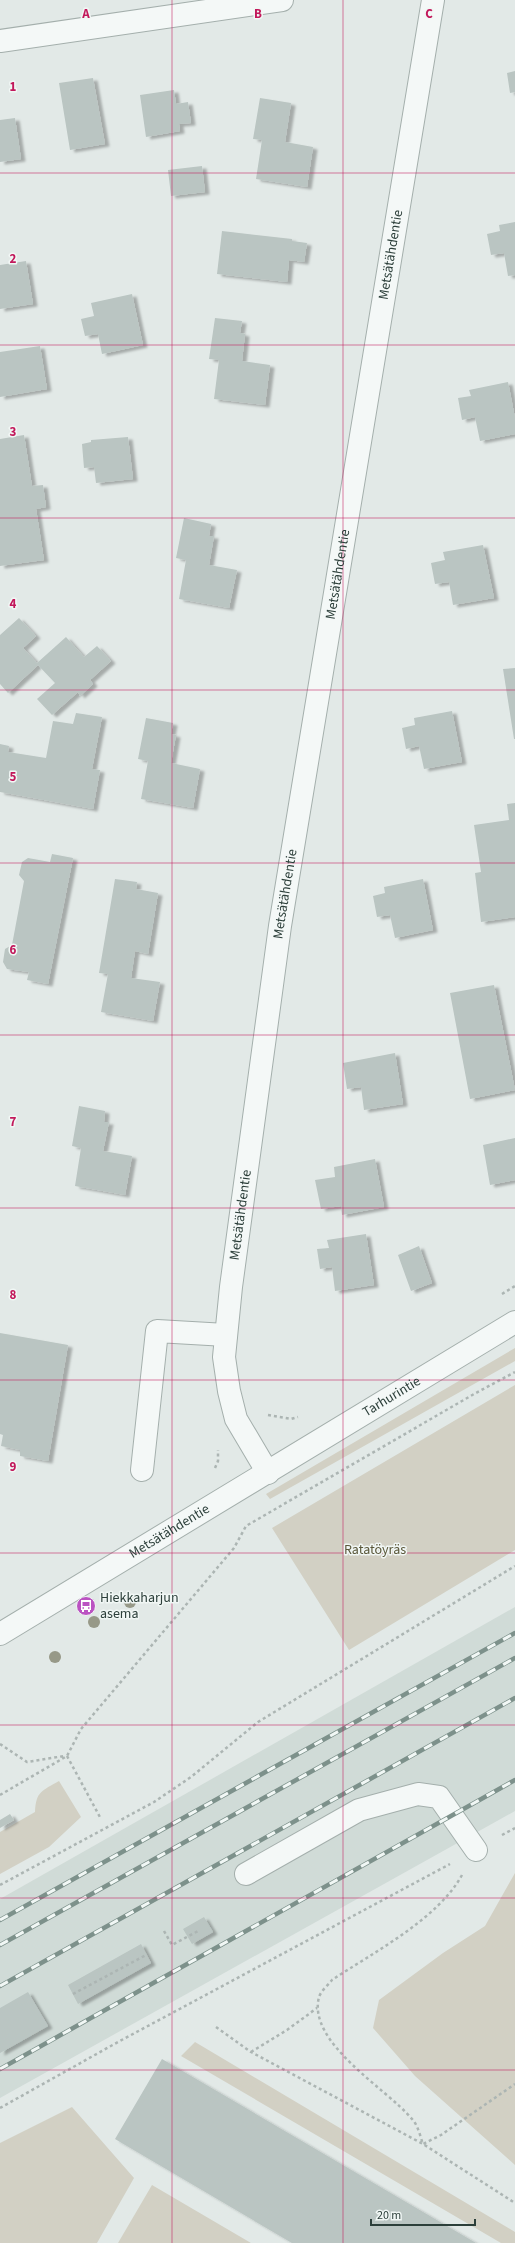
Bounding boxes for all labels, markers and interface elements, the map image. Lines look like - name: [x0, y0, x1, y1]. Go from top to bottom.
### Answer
- text: A: [81, 5, 90, 23]
- text: B: [254, 5, 262, 23]
- text: C: [425, 5, 433, 23]
- text: 1: [10, 78, 17, 96]
- street label: Metsätähdentie: [374, 208, 408, 301]
- text: 2: [10, 250, 17, 268]
- text: 3: [10, 423, 17, 441]
- street label: Metsätähdentie: [321, 528, 355, 621]
- text: 4: [10, 595, 17, 613]
- text: 5: [10, 768, 17, 786]
- street label: Metsätähdentie: [268, 848, 303, 940]
- text: 6: [10, 941, 17, 959]
- text: 7: [10, 1113, 17, 1131]
- street label: Metsätähdentie: [225, 1169, 257, 1261]
- text: 8: [10, 1286, 17, 1304]
- street label: Tarhurintie: [359, 1371, 425, 1422]
- text: 9: [10, 1458, 17, 1476]
- street label: Metsätähdentie: [125, 1499, 213, 1564]
- park label: Ratatöyräs: [344, 1540, 406, 1560]
- place label: Hiekkaharjun asema: [100, 1588, 179, 1624]
- bus stop icon: Hiekkaharjun asema: [75, 1595, 97, 1617]
- scale bar: [371, 2201, 475, 2227]
- text: 20 m: [377, 2207, 401, 2224]

